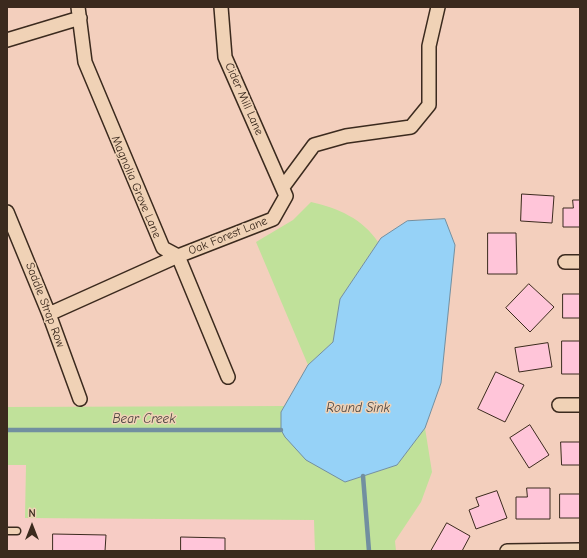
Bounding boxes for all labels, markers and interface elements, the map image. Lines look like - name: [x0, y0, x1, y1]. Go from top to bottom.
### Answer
- street label: Cider Mill Lane: [222, 60, 266, 138]
- street label: Magnolia Grove Lane: [108, 134, 164, 240]
- street label: Oak Forest Lane: [186, 214, 270, 258]
- street label: Saddle Strap Row: [22, 261, 68, 349]
- water label: Round Sink: [326, 400, 390, 416]
- water label: Bear Creek: [113, 411, 175, 427]
- north arrow: [12, 506, 52, 546]
- text: N: [28, 507, 36, 520]

